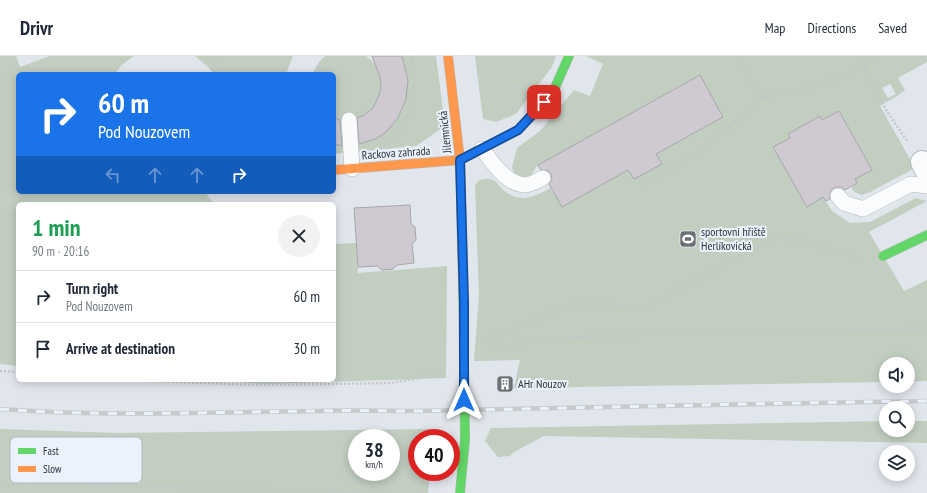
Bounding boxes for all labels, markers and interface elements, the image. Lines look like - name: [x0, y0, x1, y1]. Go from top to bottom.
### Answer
- text: Drivr: [20, 16, 53, 40]
- text: Map: [765, 19, 785, 37]
- text: Directions: [807, 19, 856, 37]
- text: Saved: [878, 19, 907, 37]
- text: 60 m: [98, 84, 149, 121]
- pin: [527, 85, 561, 119]
- icon: right: [32, 88, 84, 140]
- icon: arrive: [533, 91, 555, 113]
- street label: Jilemnická: [435, 110, 454, 155]
- text: Pod Nouzovem: [98, 120, 190, 143]
- street label: Rackova zahrada: [361, 143, 431, 162]
- icon: left: [102, 164, 124, 186]
- icon: ahead: [144, 164, 166, 186]
- icon: ahead: [186, 164, 208, 186]
- icon: right: [228, 164, 250, 186]
- text: 1 min: [32, 212, 80, 243]
- button: close: [278, 215, 320, 257]
- place label: sportovní hřiště Herlíkovická: [701, 224, 766, 253]
- sports icon: sportovní hřiště Herlíkovická: [678, 229, 698, 249]
- text: 90 m · 20:16: [32, 243, 89, 260]
- text: Turn right: [66, 279, 118, 298]
- icon: right: [32, 286, 54, 308]
- text: 60 m: [294, 287, 320, 306]
- text: Pod Nouzovem: [66, 298, 133, 315]
- icon: arrive: [32, 338, 54, 360]
- text: Arrive at destination: [66, 339, 175, 358]
- text: 30 m: [294, 339, 320, 358]
- map controls: [879, 357, 915, 481]
- button: sound: [879, 357, 915, 393]
- building icon: AHr Nouzov: [495, 374, 515, 394]
- place label: AHr Nouzov: [518, 376, 567, 391]
- position arrow: [443, 379, 485, 421]
- button: search: [879, 401, 915, 437]
- speed limit sign: 40: [408, 429, 460, 481]
- legend: [10, 437, 142, 483]
- text: 38: [364, 437, 384, 463]
- text: Fast: [43, 444, 59, 458]
- button: layers: [879, 445, 915, 481]
- text: km/h: [365, 458, 383, 471]
- text: Slow: [43, 462, 62, 476]

